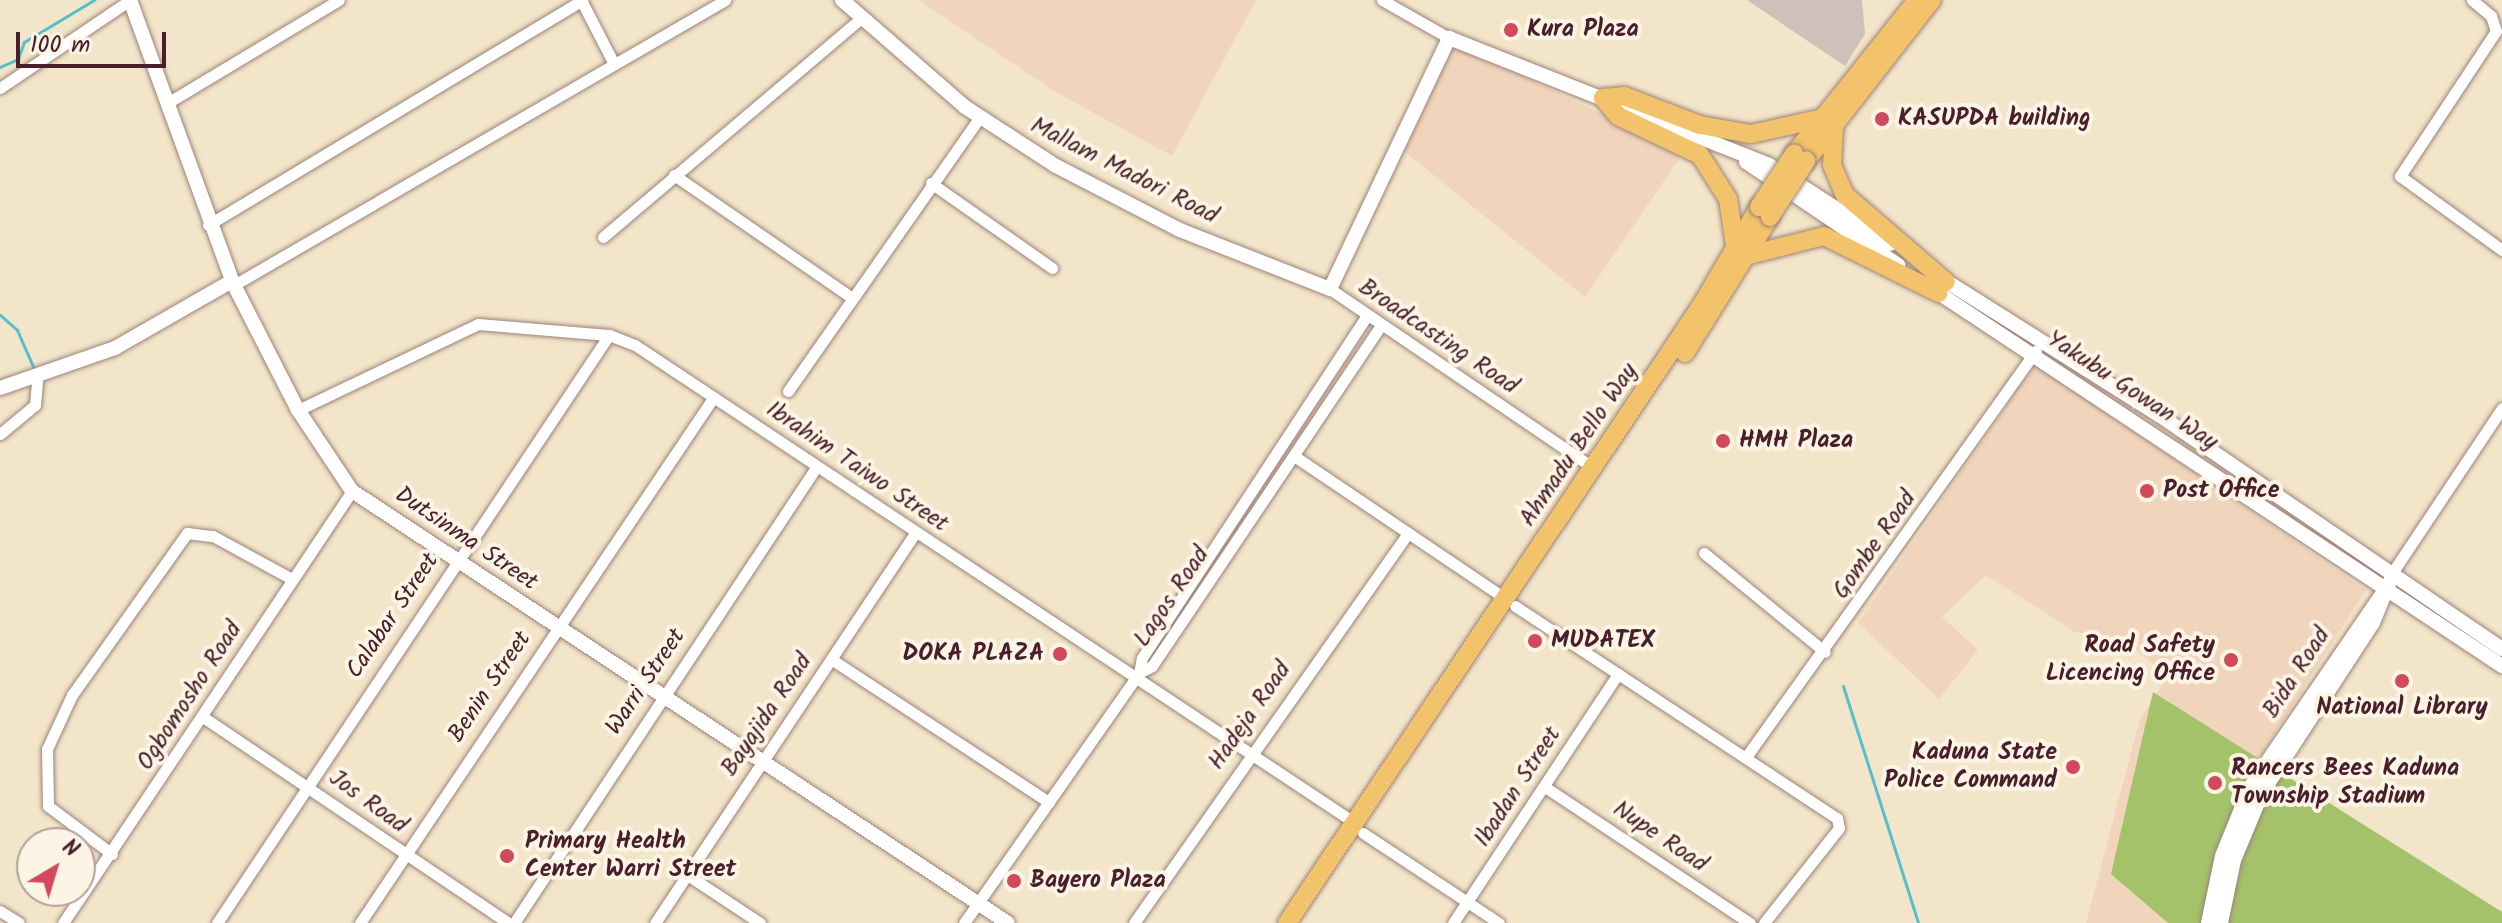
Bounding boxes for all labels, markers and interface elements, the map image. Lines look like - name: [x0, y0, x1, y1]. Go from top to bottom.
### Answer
- scale bar: [20, 16, 170, 66]
- place label: Kura Plaza: [1527, 16, 1639, 44]
- marker: Kura Plaza: [1502, 21, 1520, 39]
- text: 100 m: [30, 26, 90, 65]
- place label: KASUPDA building: [1898, 105, 2091, 133]
- marker: KASUPDA building: [1873, 110, 1891, 128]
- street label: Mallam Madori Road: [1026, 111, 1222, 231]
- street label: Broadcasting Road: [1353, 273, 1523, 401]
- street label: Yakubu Gowan Way: [2041, 325, 2223, 457]
- street label: Ahmadu Bello Way: [1514, 358, 1644, 532]
- street label: Ibrahim Taiwo Street: [760, 395, 954, 539]
- place label: HMH Plaza: [1739, 427, 1853, 455]
- marker: HMH Plaza: [1714, 432, 1732, 450]
- place label: Post Office: [2163, 477, 2280, 505]
- street label: Dutsinma Street: [389, 481, 543, 597]
- marker: Post Office: [2138, 482, 2156, 500]
- street label: Gombe Road: [1827, 485, 1923, 605]
- street label: Lagos Road: [1128, 541, 1216, 653]
- street label: Calabar Street: [341, 548, 445, 684]
- street label: Ogbomosho Road: [131, 616, 249, 776]
- street label: Bida Road: [2257, 622, 2337, 724]
- street label: Warri Street: [600, 623, 692, 741]
- street label: Benin Street: [442, 626, 538, 748]
- place label: MUDATEX: [1551, 627, 1655, 655]
- marker: MUDATEX: [1526, 632, 1544, 650]
- place label: Road Safety Licencing Office: [2046, 632, 2215, 688]
- place label: DOKA PLAZA: [902, 640, 1044, 668]
- marker: DOKA PLAZA: [1051, 645, 1069, 663]
- street label: Bayajida Road: [715, 648, 819, 782]
- marker: Road Safety Licencing Office: [2222, 651, 2240, 669]
- street label: Hadeja Road: [1202, 656, 1298, 776]
- marker: National Library: [2393, 672, 2411, 690]
- place label: National Library: [2316, 694, 2488, 722]
- street label: Ibadan Street: [1468, 721, 1568, 853]
- place label: Kaduna State Police Command: [1884, 739, 2057, 795]
- place label: Rancers Bees Kaduna Township Stadium: [2231, 755, 2459, 811]
- marker: Kaduna State Police Command: [2064, 758, 2082, 776]
- street label: Jos Road: [323, 764, 413, 840]
- marker: Rancers Bees Kaduna Township Stadium: [2206, 774, 2224, 792]
- street label: Nupe Road: [1607, 795, 1713, 879]
- north arrow: [16, 827, 96, 907]
- place label: Primary Health Center Warri Street: [525, 828, 736, 884]
- text: N: [54, 831, 86, 867]
- marker: Primary Health Center Warri Street: [496, 845, 518, 867]
- place label: Bayero Plaza: [1030, 867, 1166, 895]
- marker: Bayero Plaza: [1005, 872, 1023, 890]

